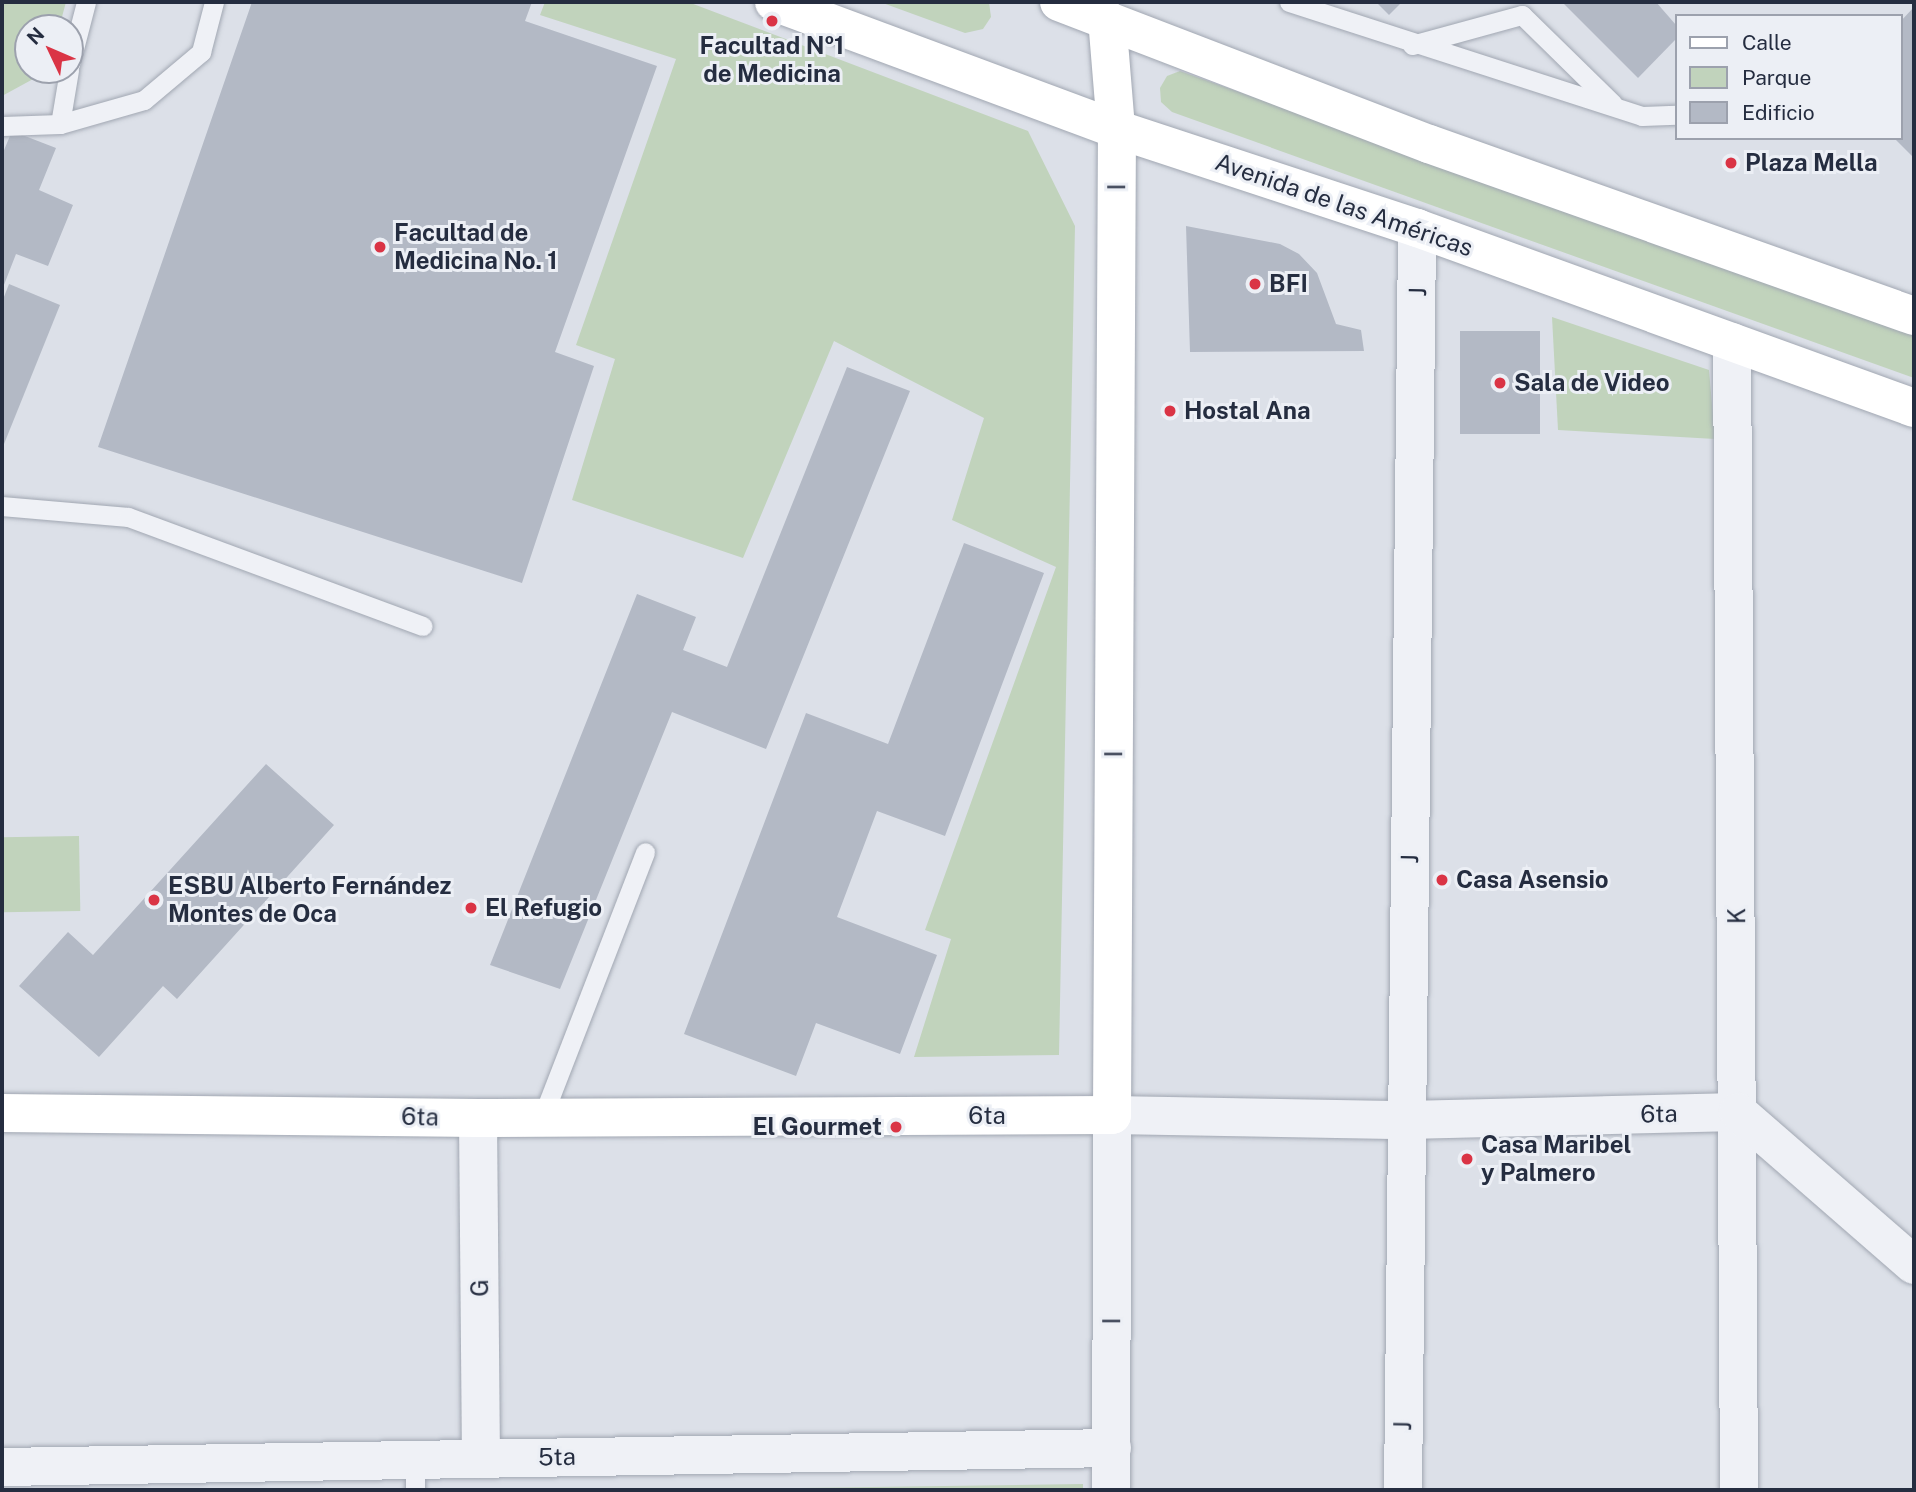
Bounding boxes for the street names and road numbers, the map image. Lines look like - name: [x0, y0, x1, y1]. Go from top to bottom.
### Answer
- street label: Avenida de las Américas: [1211, 147, 1477, 263]
- street label: I: [1103, 184, 1131, 190]
- street label: J: [1404, 287, 1432, 297]
- street label: I: [1100, 751, 1128, 757]
- street label: J: [1396, 854, 1424, 864]
- street label: K: [1723, 908, 1751, 924]
- street label: 6ta: [1640, 1099, 1678, 1129]
- street label: 6ta: [401, 1102, 439, 1132]
- street label: 6ta: [968, 1102, 1006, 1130]
- street label: G: [465, 1279, 495, 1297]
- street label: I: [1098, 1318, 1126, 1324]
- street label: J: [1389, 1421, 1417, 1431]
- street label: 5ta: [538, 1442, 576, 1472]

